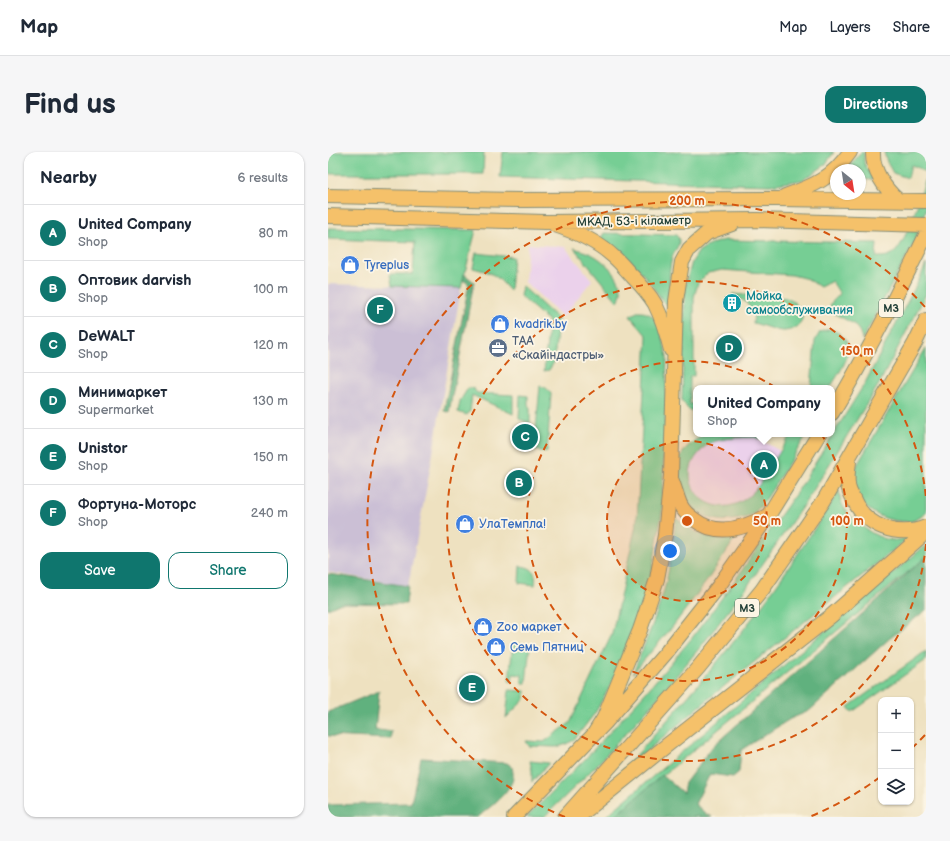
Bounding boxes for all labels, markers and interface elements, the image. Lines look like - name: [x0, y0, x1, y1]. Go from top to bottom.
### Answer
- text: Map: [20, 16, 58, 39]
- text: Map: [779, 19, 807, 36]
- text: Layers: [829, 19, 871, 36]
- text: Share: [893, 19, 930, 36]
- button: Directions: [825, 86, 926, 123]
- text: Find us: [24, 88, 116, 121]
- north arrow: [830, 164, 866, 200]
- text: Nearby: [40, 168, 97, 188]
- text: 6 results: [238, 170, 288, 186]
- text: 200 m: [669, 194, 705, 209]
- street label: МКАД, 53-і кіламетр: [577, 213, 691, 230]
- text: United Company: [78, 215, 191, 234]
- text: A: [49, 225, 57, 241]
- text: 80 m: [259, 225, 288, 241]
- text: Shop: [78, 234, 108, 250]
- shop icon: Tyreplus: [339, 254, 361, 276]
- place label: Tyreplus: [364, 258, 409, 273]
- text: Оптовик darvish: [78, 271, 191, 290]
- text: B: [48, 281, 58, 297]
- text: 100 m: [253, 281, 288, 297]
- place label: Мойка самообслуживания: [746, 289, 853, 318]
- text: Shop: [78, 290, 108, 306]
- building icon: Мойка самообслуживания: [721, 292, 743, 314]
- pin: F: [367, 295, 393, 325]
- road number: М3: [879, 299, 903, 317]
- shop icon: kvadrik.by: [489, 313, 511, 335]
- place label: kvadrik.by: [514, 317, 567, 332]
- text: DeWALT: [78, 327, 135, 346]
- pin: D: [716, 333, 742, 363]
- place label: ТАА «Скайіндастры»: [512, 334, 605, 363]
- text: C: [48, 337, 58, 353]
- text: 120 m: [253, 337, 288, 353]
- office icon: ТАА «Скайіндастры»: [487, 337, 509, 359]
- text: 150 m: [841, 344, 873, 359]
- text: Shop: [78, 346, 108, 362]
- text: Минимаркет: [78, 383, 167, 402]
- popup: [693, 385, 835, 437]
- text: D: [48, 393, 58, 409]
- text: 130 m: [253, 393, 288, 409]
- text: United Company: [707, 394, 821, 413]
- text: Supermarket: [78, 402, 154, 418]
- text: Shop: [707, 413, 737, 429]
- pin: C: [512, 422, 538, 452]
- text: Unistor: [78, 439, 127, 458]
- text: E: [49, 449, 57, 465]
- text: 150 m: [254, 449, 288, 465]
- pin: A: [751, 450, 777, 480]
- text: Shop: [78, 458, 108, 474]
- pin: B: [506, 468, 532, 498]
- text: Фортуна-Моторс: [78, 495, 196, 514]
- text: F: [49, 505, 57, 521]
- text: 240 m: [251, 505, 288, 521]
- shop icon: УлаТемпла!: [454, 513, 476, 535]
- text: Shop: [78, 514, 108, 530]
- centre of rings: [680, 514, 694, 528]
- text: 50 m: [753, 514, 781, 529]
- text: 100 m: [830, 514, 864, 529]
- place label: УлаТемпла!: [479, 517, 546, 532]
- your location: [660, 541, 680, 561]
- button: Save: [40, 552, 160, 589]
- button: Share: [168, 552, 288, 589]
- road number: М3: [735, 599, 759, 617]
- shop icon: Zoo маркет: [472, 616, 494, 638]
- place label: Zoo маркет: [496, 620, 562, 635]
- shop icon: Семь Пятниц: [485, 636, 507, 658]
- place label: Семь Пятниц: [510, 640, 584, 655]
- pin: E: [459, 673, 485, 703]
- map controls: [878, 697, 914, 805]
- button: +: [878, 697, 914, 733]
- button: −: [878, 733, 914, 769]
- button: layers: [878, 769, 914, 805]

